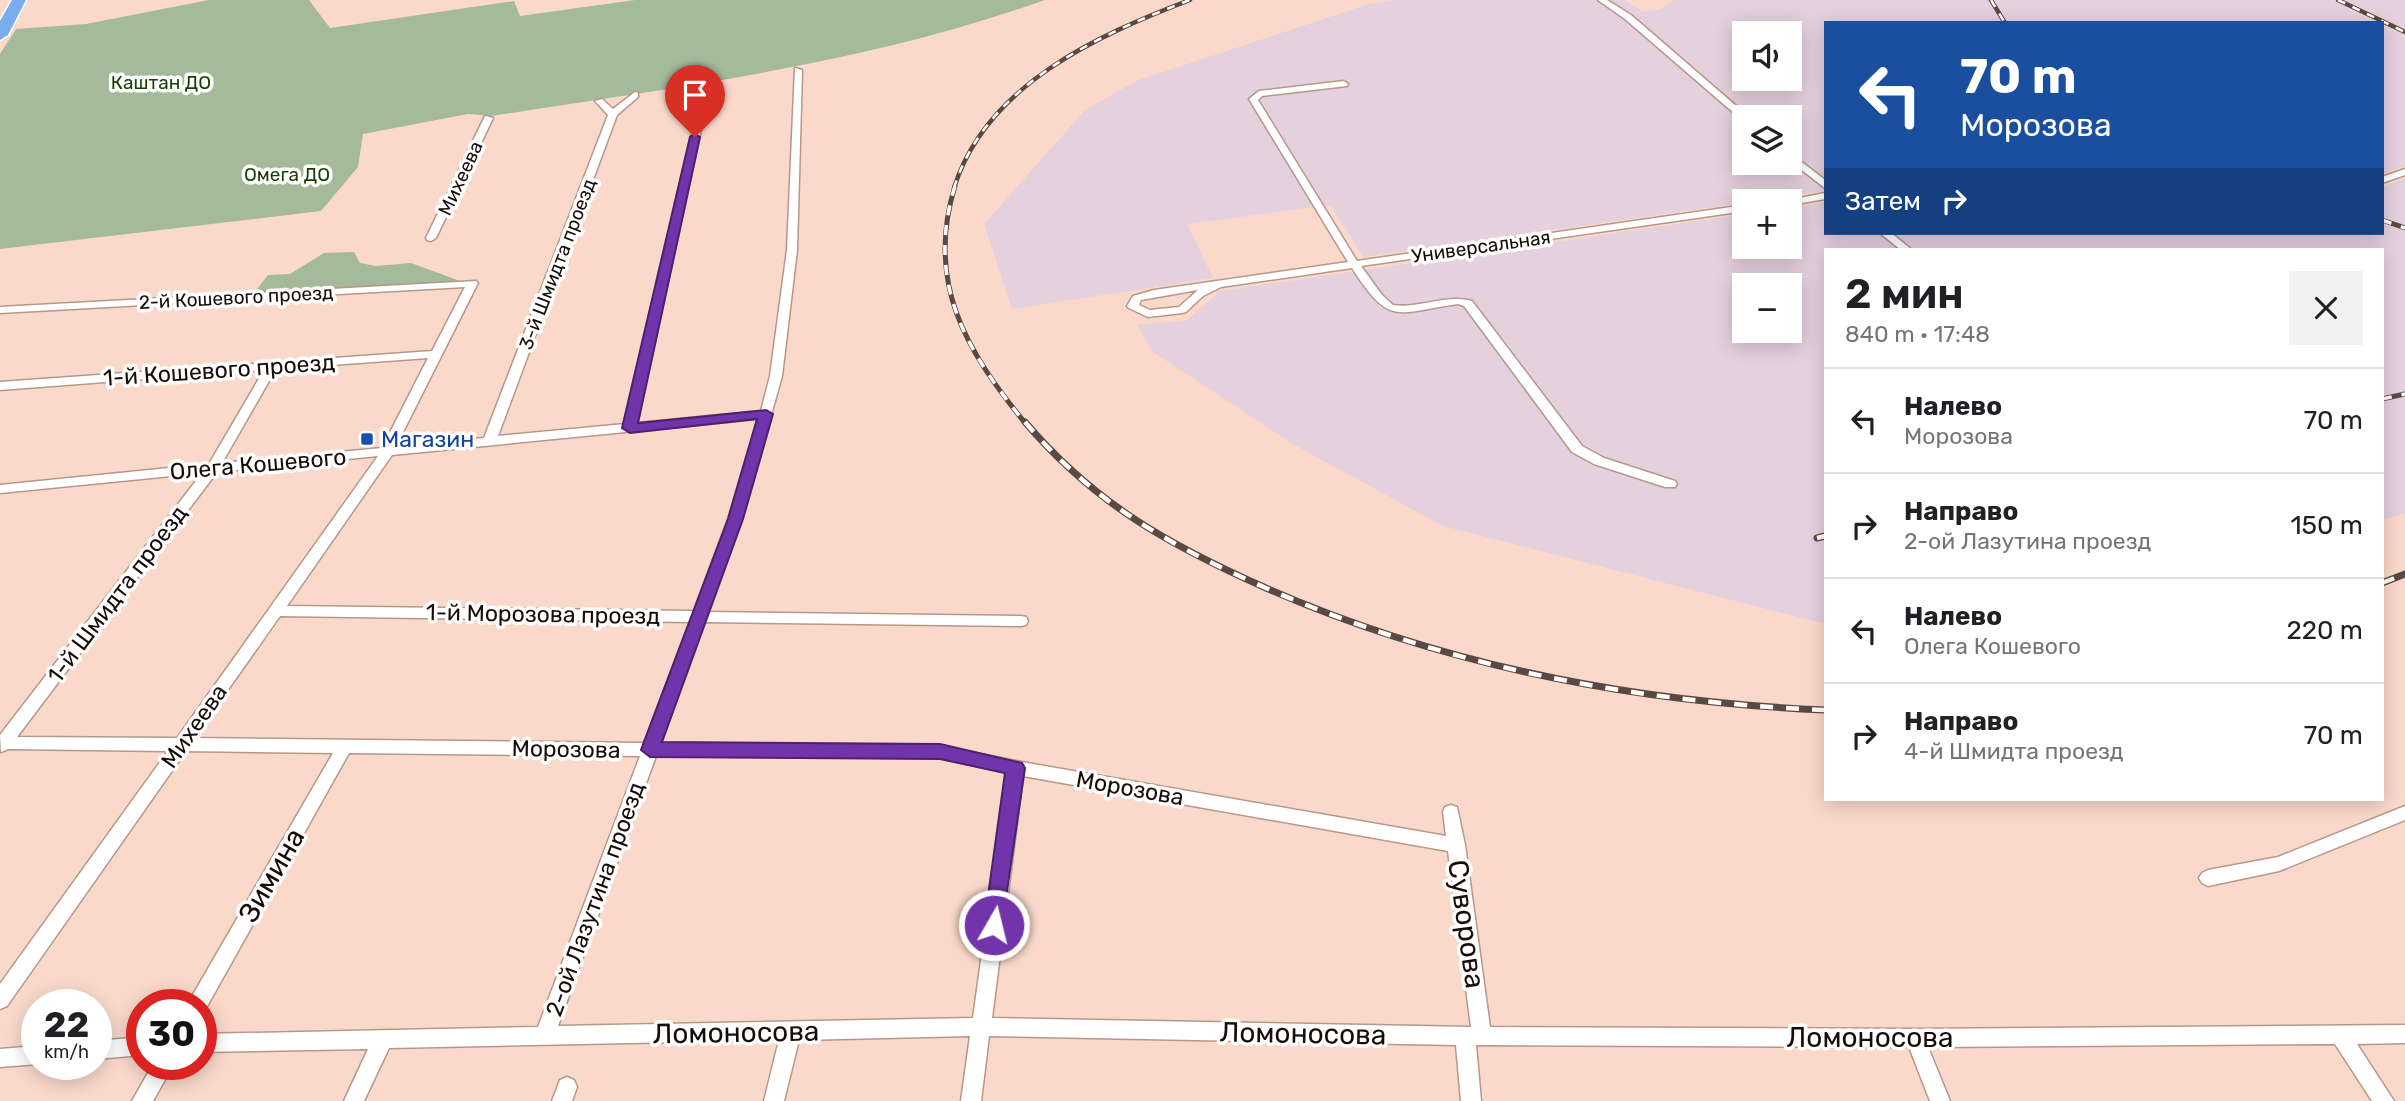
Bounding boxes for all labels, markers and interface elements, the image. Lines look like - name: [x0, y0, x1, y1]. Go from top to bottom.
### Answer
- map controls: [1732, 21, 1802, 343]
- button: sound: [1732, 21, 1802, 91]
- text: 70 m: [1960, 47, 2077, 105]
- icon: left: [1845, 49, 1936, 140]
- pin: [665, 65, 725, 137]
- park label: Каштан ДО: [111, 71, 211, 94]
- icon: arrive: [676, 76, 714, 114]
- button: layers: [1732, 105, 1802, 175]
- text: Морозова: [1960, 106, 2112, 144]
- street label: Михеева: [433, 137, 488, 219]
- park label: Омега ДО: [244, 163, 330, 186]
- street label: 3-й Шмидта проезд: [514, 176, 601, 353]
- icon: right: [1935, 182, 1973, 220]
- text: Затем: [1845, 186, 1921, 217]
- button: +: [1732, 189, 1802, 259]
- street label: Универсальная: [1410, 225, 1552, 268]
- text: 2 мин: [1845, 269, 1964, 319]
- button: close: [2289, 271, 2363, 345]
- button: −: [1732, 273, 1802, 343]
- street label: 2-й Кошевого проезд: [138, 281, 334, 314]
- text: 840 m · 17:48: [1845, 320, 1990, 348]
- street label: 1-й Кошевого проезд: [102, 348, 336, 392]
- text: Налево: [1904, 391, 2002, 422]
- icon: left: [1845, 402, 1883, 440]
- text: 70 m: [2304, 405, 2363, 436]
- text: Морозова: [1904, 422, 2013, 450]
- place label: Магазин: [381, 425, 474, 453]
- marker: Магазин: [359, 431, 375, 447]
- street label: Олега Кошевого: [169, 442, 347, 486]
- text: Направо: [1904, 496, 2018, 527]
- street label: 1-й Шмидта проезд: [41, 499, 193, 688]
- icon: right: [1845, 507, 1883, 545]
- text: 150 m: [2290, 510, 2363, 541]
- text: 2-ой Лазутина проезд: [1904, 527, 2151, 555]
- street label: 1-й Морозова проезд: [426, 598, 661, 630]
- text: Налево: [1904, 601, 2002, 632]
- icon: left: [1845, 612, 1883, 650]
- text: 220 m: [2286, 615, 2363, 646]
- text: Олега Кошевого: [1904, 632, 2081, 660]
- street label: Михеева: [155, 679, 233, 773]
- text: Направо: [1904, 706, 2018, 737]
- icon: right: [1845, 717, 1883, 755]
- text: 70 m: [2304, 720, 2363, 751]
- street label: Морозова: [511, 734, 621, 764]
- text: 4-й Шмидта проезд: [1904, 737, 2124, 765]
- street label: Морозова: [1074, 765, 1186, 811]
- street label: 2-ой Лазутина проезд: [540, 778, 651, 1020]
- street label: Зимина: [231, 822, 311, 928]
- street label: Суворова: [1441, 858, 1492, 991]
- position arrow: [957, 888, 1031, 962]
- speed limit sign: 30: [126, 989, 217, 1080]
- text: 22: [44, 1004, 89, 1046]
- street label: Ломоносова: [652, 1015, 820, 1050]
- street label: Ломоносова: [1219, 1016, 1387, 1051]
- street label: Ломоносова: [1787, 1021, 1953, 1054]
- text: km/h: [44, 1041, 89, 1063]

